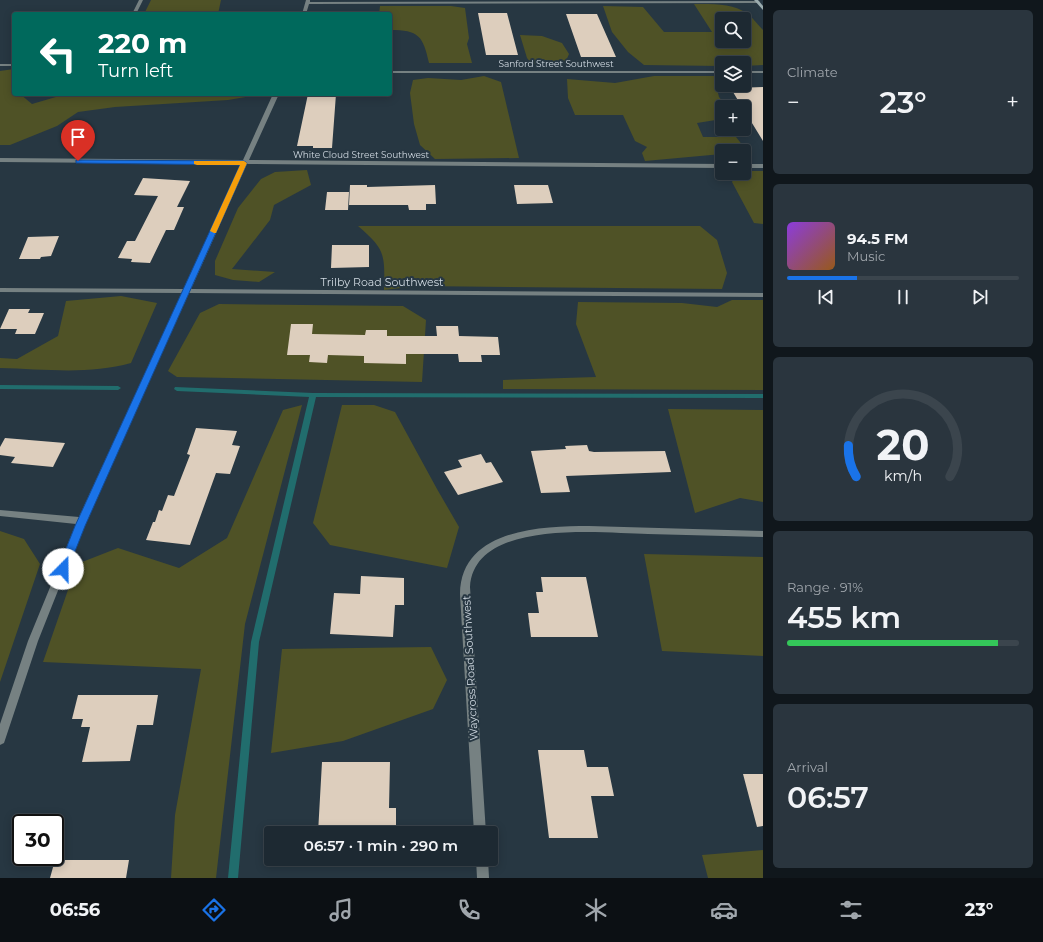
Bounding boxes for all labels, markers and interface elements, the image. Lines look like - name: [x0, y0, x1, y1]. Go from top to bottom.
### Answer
- map controls: [715, 12, 751, 180]
- button: search: [715, 12, 751, 48]
- text: 220 m: [98, 26, 187, 60]
- icon: left: [32, 28, 84, 80]
- button: layers: [715, 56, 751, 92]
- street label: Sanford Street Southwest: [498, 58, 614, 69]
- text: Turn left: [98, 60, 173, 82]
- text: Climate: [787, 64, 838, 80]
- text: 23°: [879, 84, 927, 121]
- text: −: [787, 89, 800, 116]
- text: +: [1006, 89, 1019, 116]
- button: +: [715, 100, 751, 136]
- pin: [61, 120, 95, 161]
- icon: arrive: [67, 126, 89, 148]
- button: −: [715, 144, 751, 180]
- street label: White Cloud Street Southwest: [293, 149, 429, 160]
- text: 94.5 FM: [847, 229, 908, 248]
- text: Music: [847, 248, 885, 264]
- street label: Trilby Road Southwest: [320, 275, 444, 289]
- icon: previous: [815, 286, 837, 308]
- icon: pause: [892, 286, 914, 308]
- icon: next: [969, 286, 991, 308]
- text: 20: [877, 420, 929, 470]
- text: km/h: [884, 467, 922, 485]
- position arrow: [42, 548, 84, 590]
- text: Range · 91%: [787, 579, 863, 595]
- street label: Waycross Road Southwest: [459, 595, 481, 741]
- text: 455 km: [787, 599, 901, 636]
- text: Arrival: [787, 759, 828, 775]
- text: 06:57: [787, 779, 869, 816]
- speed limit sign: 30: [12, 814, 64, 866]
- text: 06:57 · 1 min · 290 m: [304, 836, 458, 855]
- icon: directions: [200, 896, 228, 924]
- icon: music: [327, 896, 355, 924]
- icon: phone: [455, 896, 483, 924]
- icon: climate: [582, 896, 610, 924]
- icon: car: [710, 896, 738, 924]
- icon: filters: [837, 896, 865, 924]
- text: 06:56: [50, 899, 100, 921]
- text: 23°: [965, 899, 993, 921]

